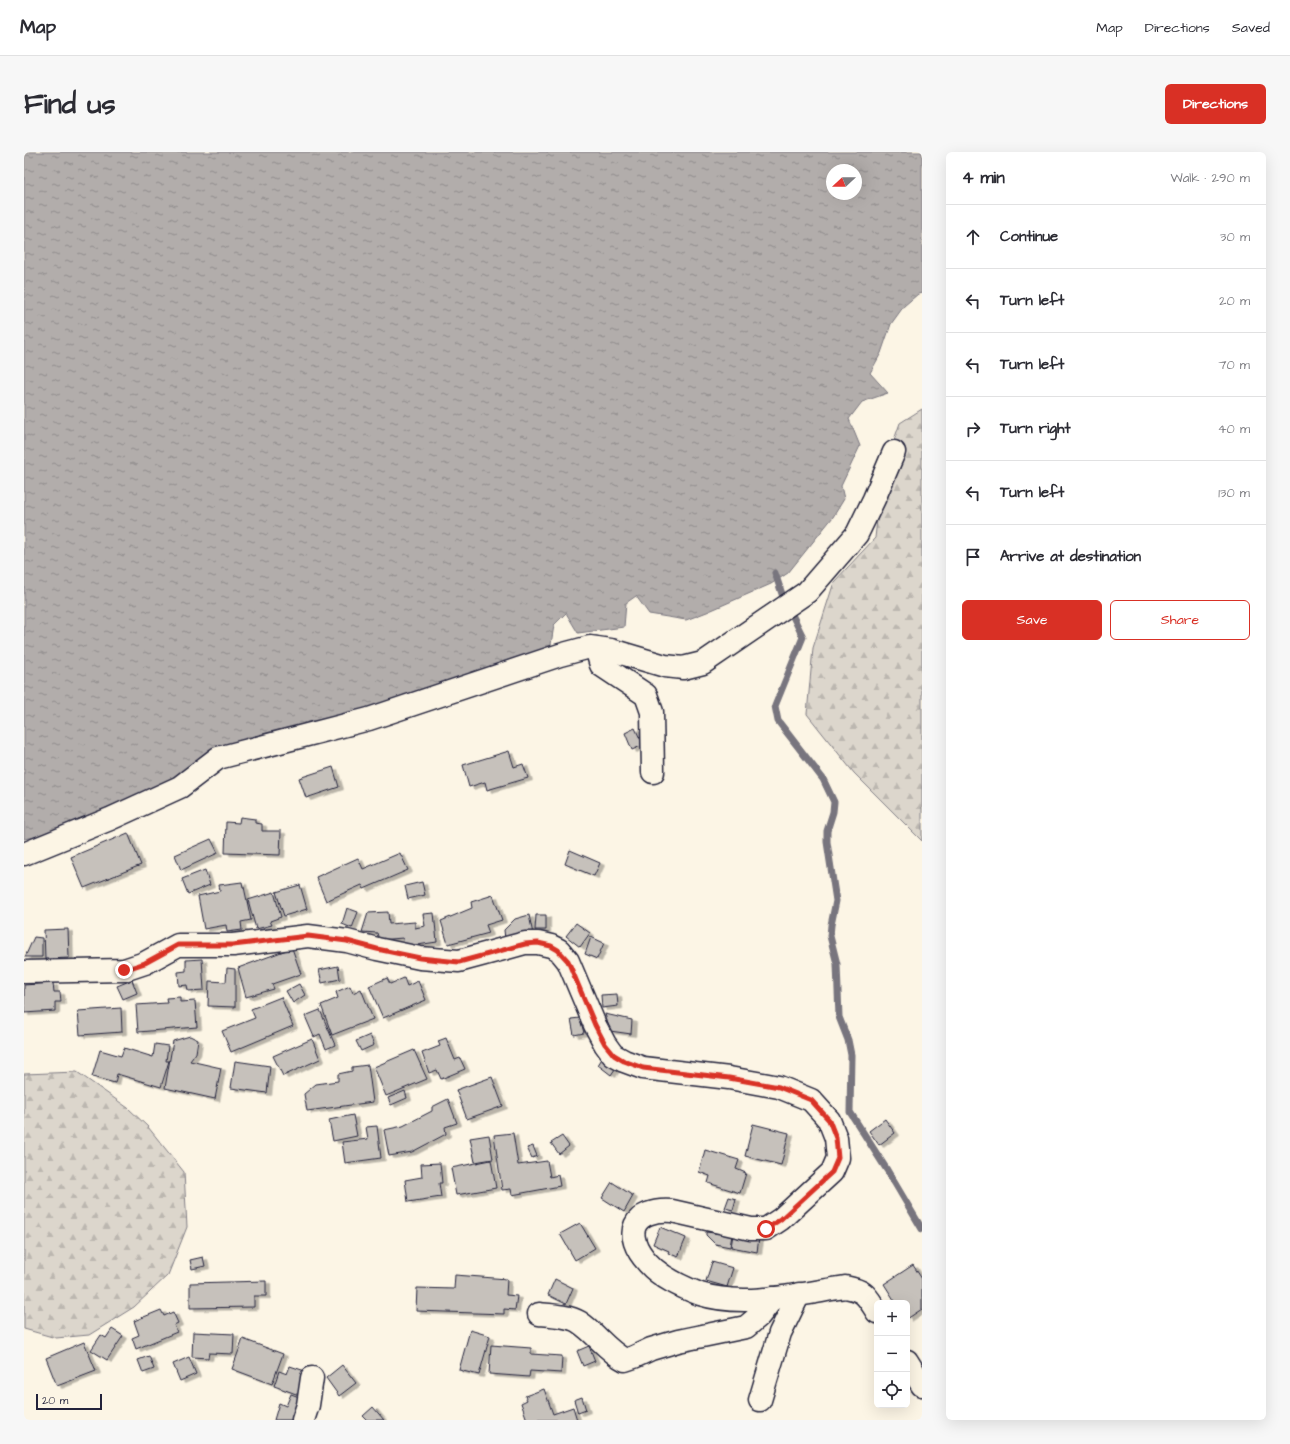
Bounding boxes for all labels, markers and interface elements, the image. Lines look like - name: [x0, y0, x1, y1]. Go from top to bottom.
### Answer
- text: Map: [20, 14, 56, 41]
- text: Map: [1096, 18, 1123, 38]
- text: Directions: [1145, 18, 1210, 38]
- text: Saved: [1232, 18, 1270, 38]
- button: Directions: [1165, 84, 1266, 124]
- text: Find us: [24, 85, 115, 124]
- north arrow: [826, 164, 862, 200]
- text: 4 min: [962, 166, 1005, 190]
- text: Walk · 290 m: [1171, 169, 1250, 187]
- icon: ahead: [962, 226, 984, 248]
- text: Continue: [1000, 226, 1058, 247]
- text: 30 m: [1220, 228, 1250, 246]
- icon: left: [962, 290, 984, 312]
- text: Turn left: [1000, 290, 1064, 311]
- text: 20 m: [1219, 292, 1250, 310]
- icon: left: [962, 354, 984, 376]
- text: Turn left: [1000, 354, 1064, 375]
- text: 70 m: [1218, 356, 1250, 374]
- icon: right: [962, 418, 984, 440]
- text: Turn right: [1000, 418, 1071, 439]
- text: 40 m: [1218, 420, 1250, 438]
- icon: left: [962, 482, 984, 504]
- text: Turn left: [1000, 482, 1064, 503]
- text: 130 m: [1218, 484, 1250, 502]
- icon: arrive: [962, 546, 984, 568]
- text: Arrive at destination: [1000, 546, 1141, 567]
- button: Save: [962, 600, 1102, 640]
- button: Share: [1110, 600, 1250, 640]
- route end: [115, 961, 133, 979]
- route start: [757, 1220, 775, 1238]
- map controls: [874, 1300, 910, 1408]
- button: +: [874, 1300, 910, 1336]
- button: −: [874, 1336, 910, 1372]
- button: locate: [874, 1372, 910, 1408]
- scale bar: [36, 1392, 102, 1411]
- text: 20 m: [42, 1393, 68, 1408]

